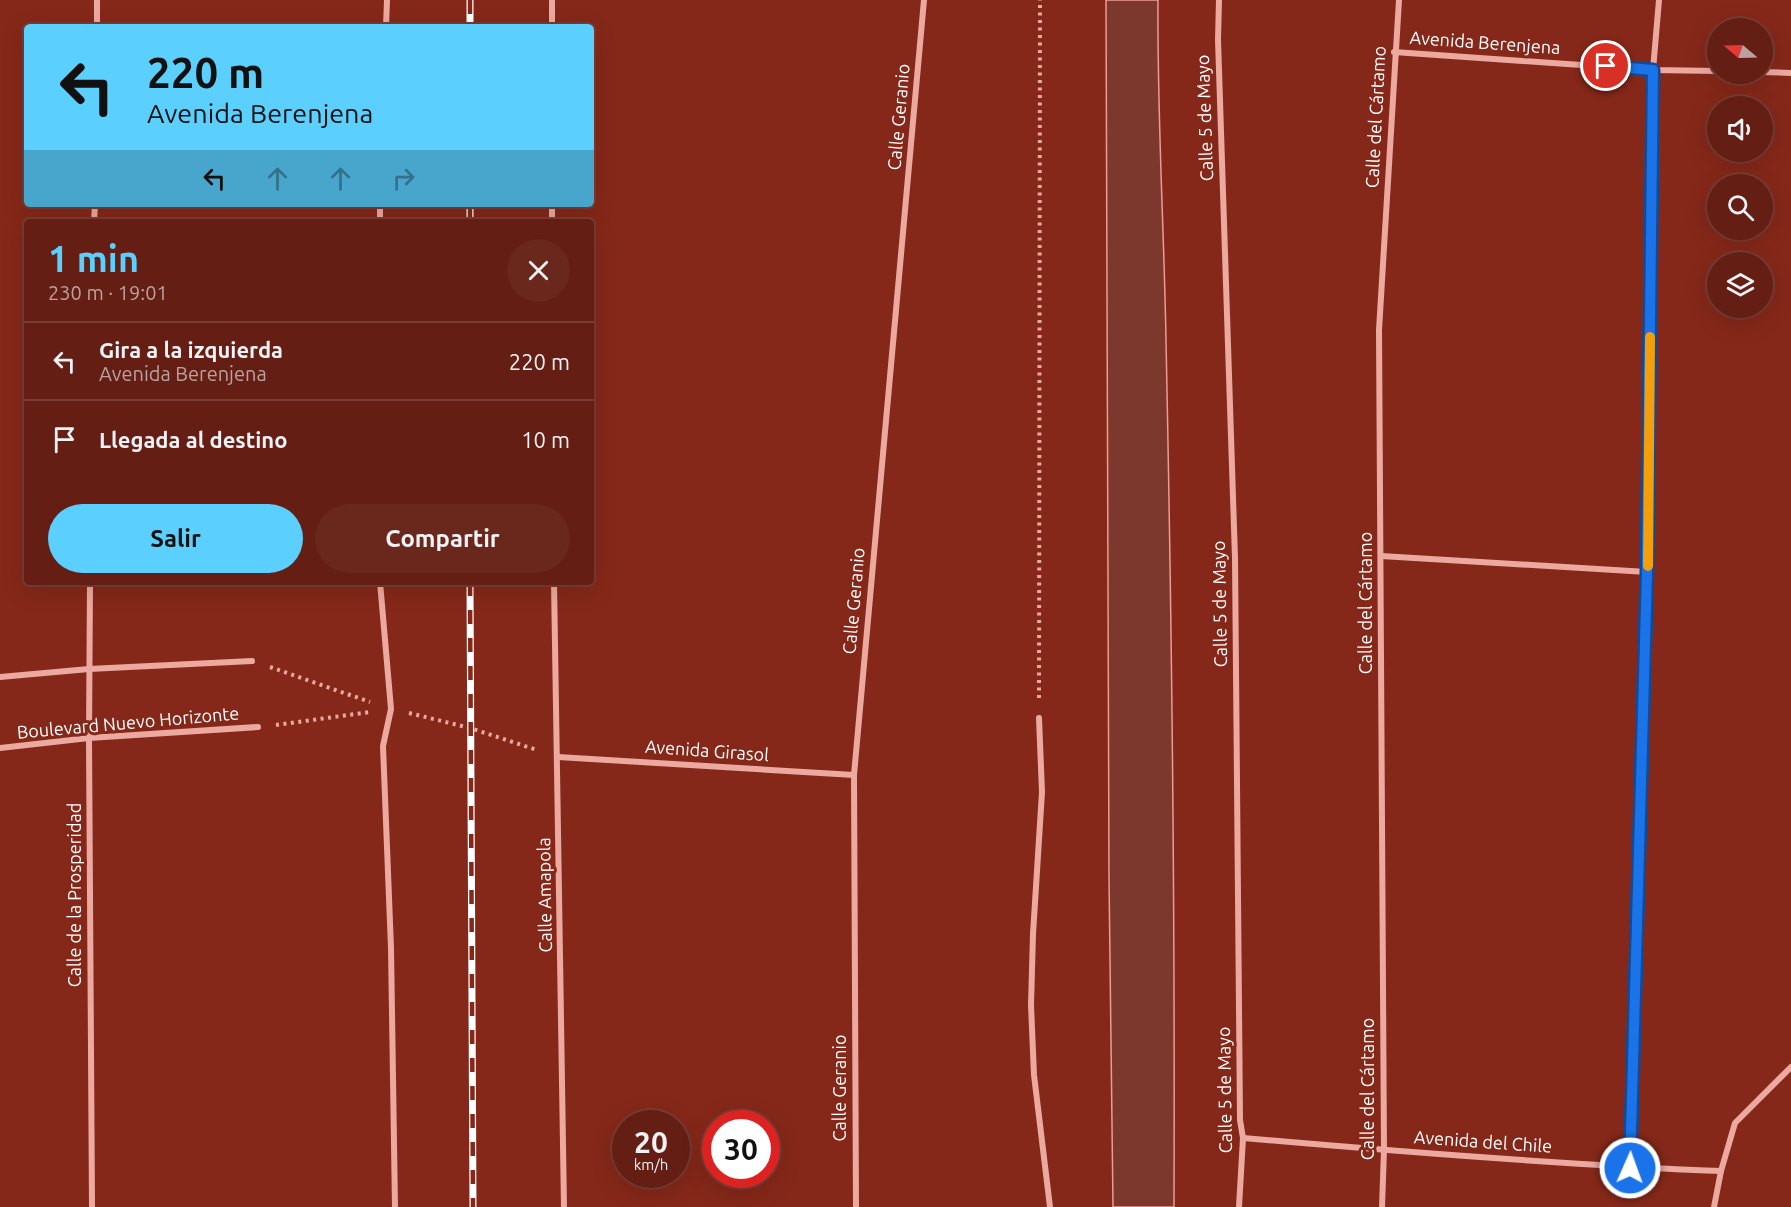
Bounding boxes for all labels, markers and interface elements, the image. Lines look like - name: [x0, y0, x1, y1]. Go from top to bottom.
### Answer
- north arrow: [1707, 18, 1773, 84]
- map controls: [1707, 18, 1773, 318]
- street label: Avenida Berenjena: [1409, 27, 1561, 57]
- pin: [1580, 40, 1631, 91]
- street label: Calle del Cártamo: [1361, 45, 1389, 189]
- icon: left: [48, 48, 126, 126]
- text: 220 m: [147, 49, 264, 96]
- icon: arrive: [1589, 49, 1622, 82]
- street label: Calle 5 de Mayo: [1192, 54, 1216, 182]
- street label: Calle Geranio: [883, 63, 913, 171]
- button: sound: [1707, 96, 1773, 162]
- text: Avenida Berenjena: [147, 98, 373, 128]
- icon: left: [198, 162, 231, 195]
- icon: ahead: [261, 162, 294, 195]
- icon: ahead: [324, 162, 357, 195]
- icon: right: [387, 162, 420, 195]
- button: search: [1707, 174, 1773, 240]
- text: 1 min: [48, 238, 139, 279]
- button: close: [507, 239, 570, 302]
- button: layers: [1707, 252, 1773, 318]
- text: 230 m · 19:01: [48, 281, 168, 304]
- text: Gira a la izquierda: [99, 337, 283, 362]
- icon: left: [48, 345, 81, 378]
- text: 220 m: [509, 349, 570, 374]
- text: Avenida Berenjena: [99, 362, 267, 385]
- icon: arrive: [48, 423, 81, 456]
- text: Llegada al destino: [99, 427, 287, 452]
- text: 10 m: [521, 427, 570, 452]
- button: Salir: [48, 504, 303, 573]
- button: Compartir: [315, 504, 570, 573]
- street label: Calle del Cártamo: [1355, 532, 1375, 674]
- street label: Calle 5 de Mayo: [1208, 541, 1230, 668]
- street label: Calle Geranio: [838, 547, 868, 655]
- street label: Boulevard Nuevo Horizonte: [16, 702, 240, 742]
- street label: Avenida Girasol: [644, 736, 770, 764]
- street label: Calle de la Prosperidad: [64, 803, 84, 987]
- street label: Calle Amapola: [533, 837, 555, 953]
- street label: Calle del Cártamo: [1357, 1018, 1377, 1160]
- street label: Calle 5 de Mayo: [1213, 1027, 1235, 1154]
- street label: Calle Geranio: [829, 1035, 849, 1141]
- speed limit sign: 30: [702, 1110, 780, 1188]
- text: 20: [634, 1125, 668, 1159]
- street label: Avenida del Chile: [1413, 1126, 1553, 1156]
- position arrow: [1598, 1136, 1662, 1200]
- text: km/h: [634, 1156, 668, 1173]

